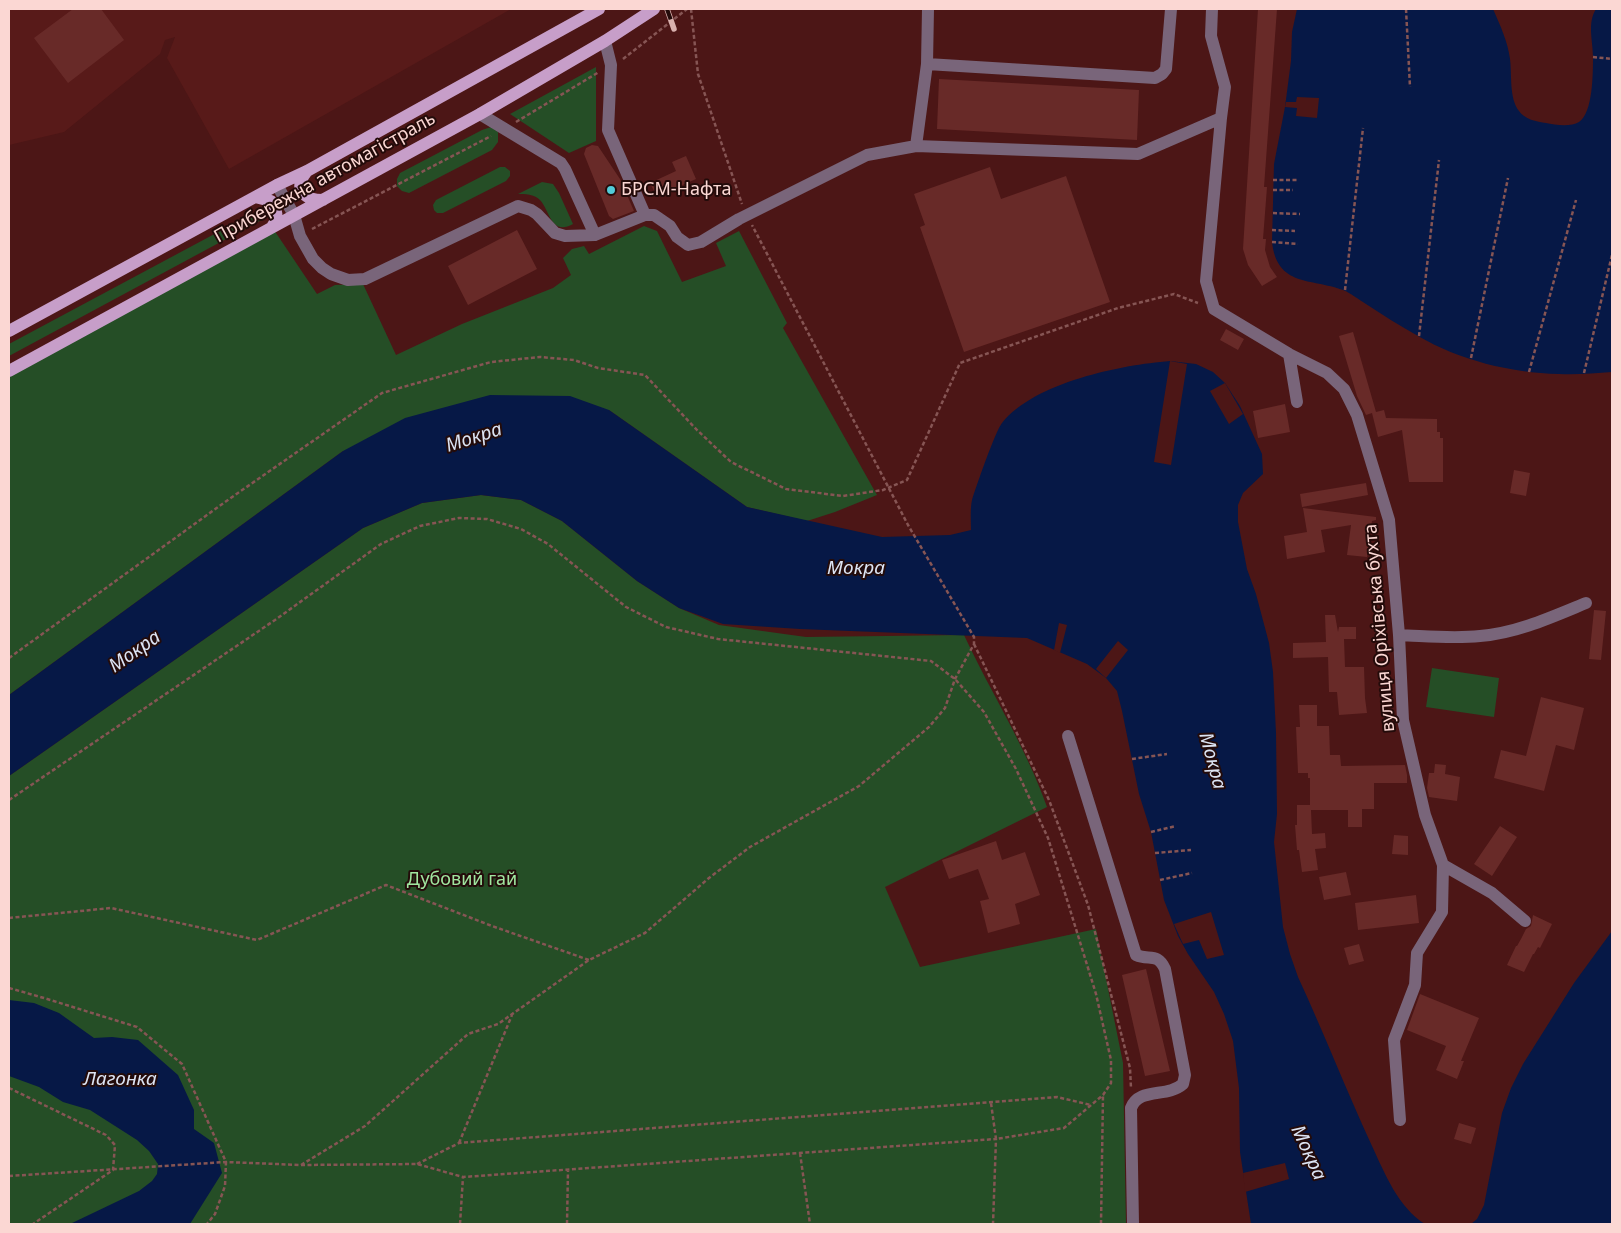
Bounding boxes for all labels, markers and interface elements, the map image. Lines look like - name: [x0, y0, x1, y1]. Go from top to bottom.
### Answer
- street label: Прибережна автомагістраль: [211, 108, 439, 248]
- place label: БРСМ-Нафта: [621, 179, 731, 201]
- marker: БРСМ-Нафта: [605, 184, 617, 196]
- water label: Мокра: [443, 418, 505, 458]
- street label: вулиця Оріхівська бухта: [1360, 523, 1400, 733]
- water label: Мокра: [827, 558, 885, 580]
- water label: Мокра: [105, 626, 165, 678]
- water label: Мокра: [1194, 730, 1230, 792]
- park label: Дубовий гай: [407, 869, 517, 891]
- water label: Лагонка: [83, 1069, 157, 1091]
- water label: Мокра: [1285, 1122, 1331, 1184]

